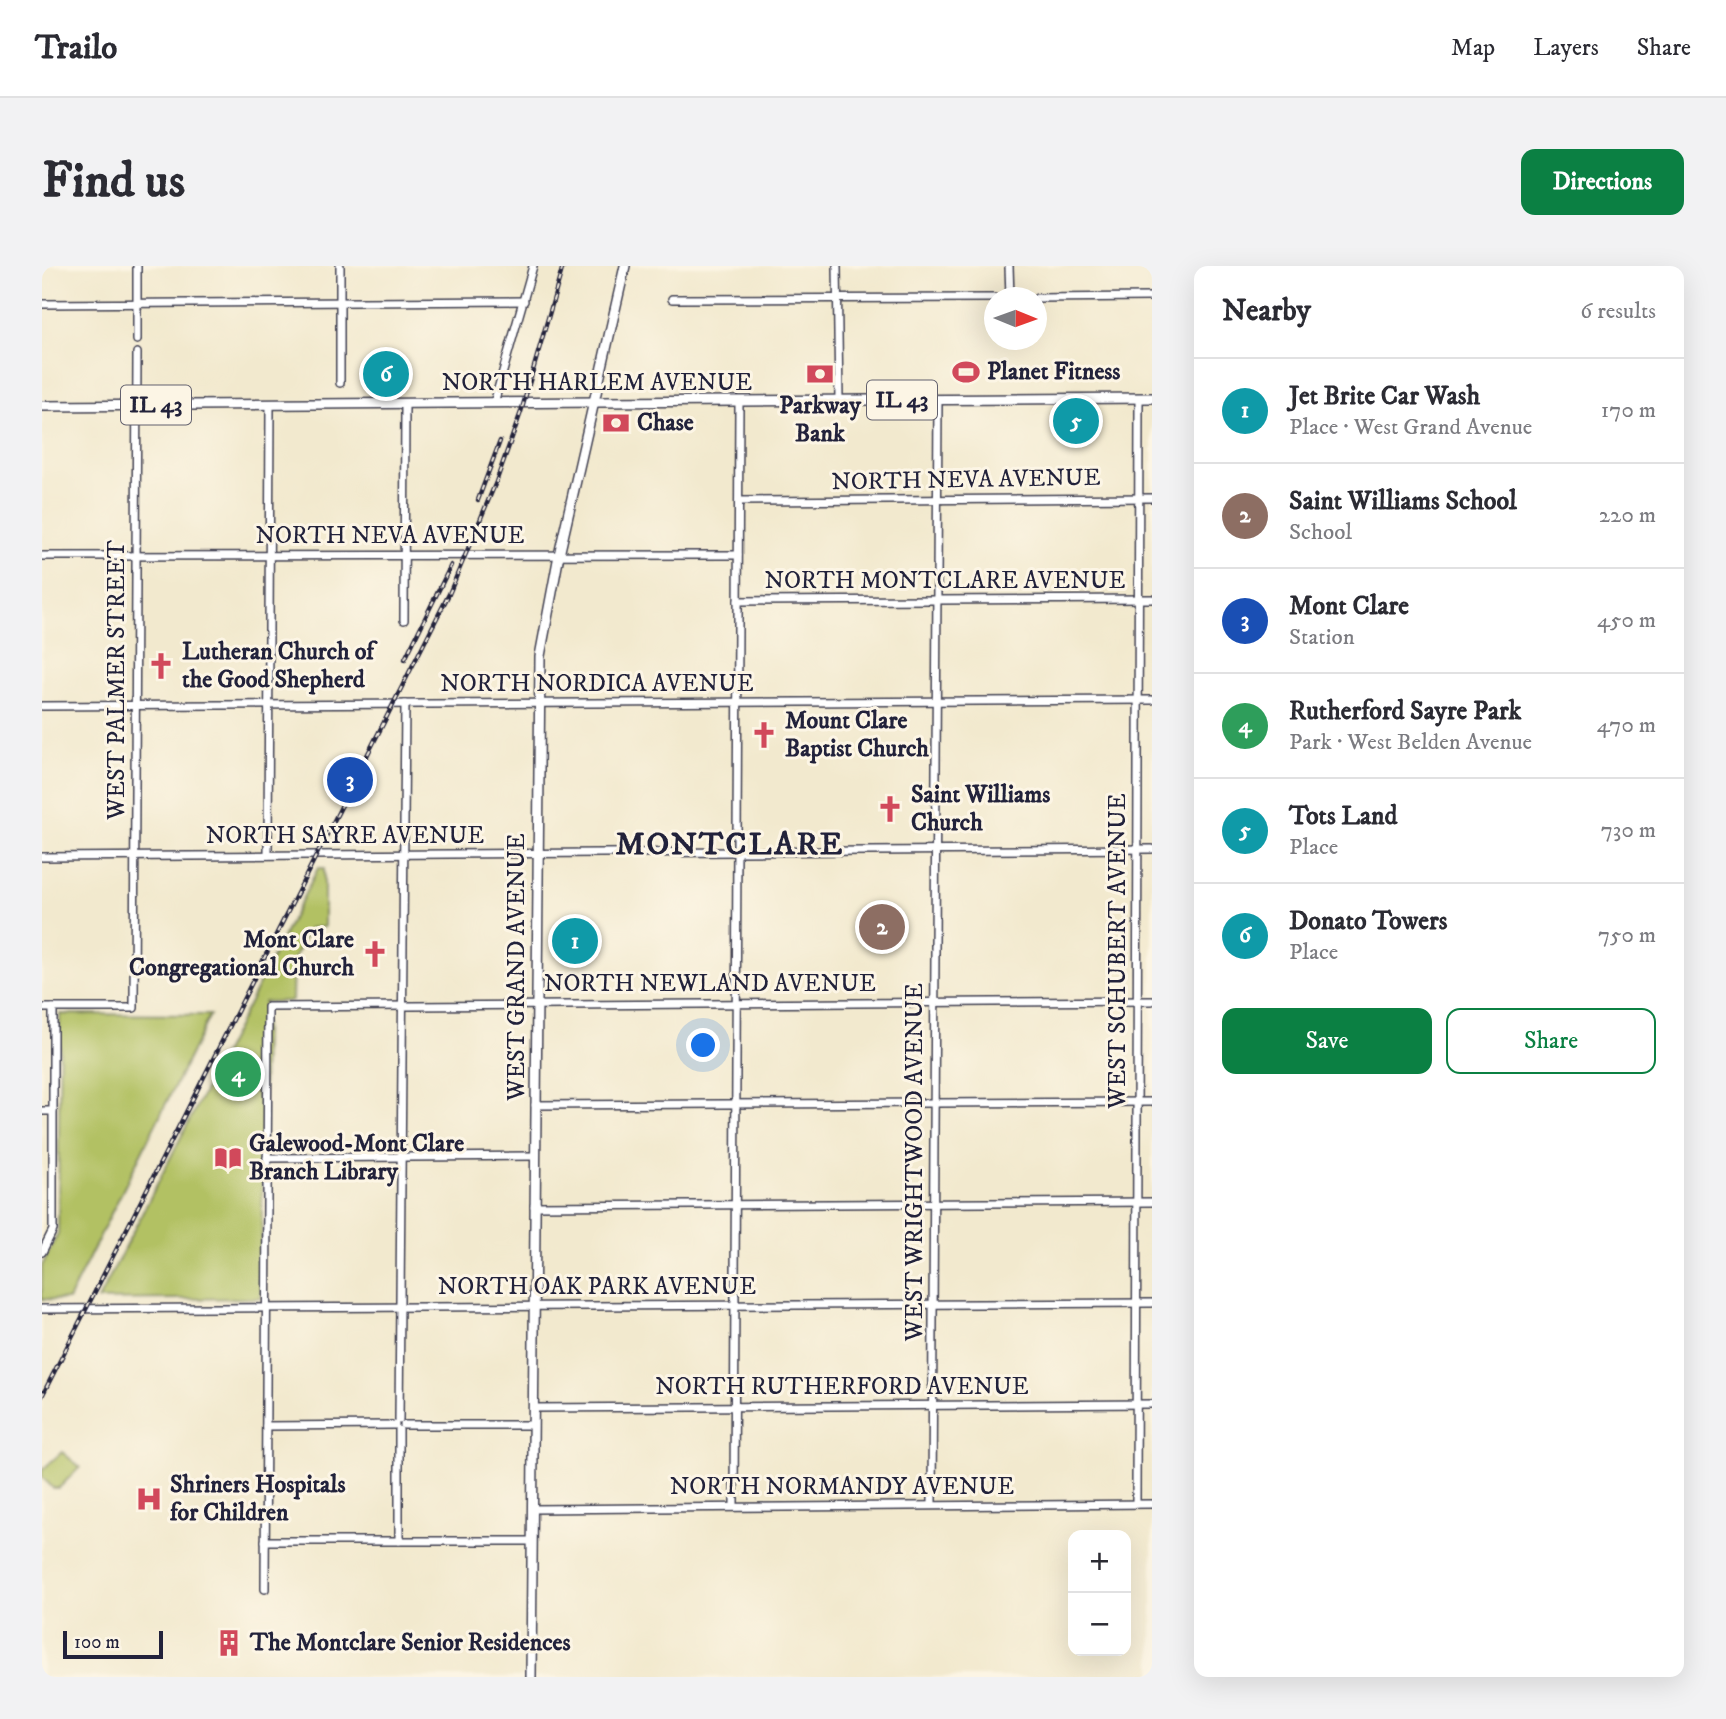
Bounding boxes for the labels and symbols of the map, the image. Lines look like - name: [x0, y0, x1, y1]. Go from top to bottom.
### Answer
- north arrow: [984, 287, 1047, 350]
- pin: 6: [363, 348, 409, 400]
- sports icon: Planet Fitness: [951, 357, 981, 387]
- place label: Planet Fitness: [987, 357, 1120, 387]
- bank icon: Parkway Bank: [805, 359, 835, 389]
- street label: NORTH HARLEM AVENUE: [442, 368, 752, 398]
- road number: IL 43: [867, 380, 937, 420]
- road number: IL 43: [121, 386, 191, 424]
- place label: Parkway Bank: [779, 391, 861, 449]
- pin: 5: [1053, 395, 1099, 447]
- bank icon: Chase: [601, 408, 631, 438]
- place label: Chase: [637, 408, 694, 438]
- street label: NORTH NEVA AVENUE: [831, 463, 1101, 497]
- street label: NORTH NEVA AVENUE: [255, 521, 525, 551]
- street label: WEST PALMER STREET: [102, 540, 132, 821]
- street label: NORTH MONTCLARE AVENUE: [764, 566, 1126, 596]
- place label: Lutheran Church of the Good Shepherd: [182, 637, 378, 695]
- church icon: Lutheran Church of the Good Shepherd: [146, 651, 176, 681]
- street label: NORTH NORDICA AVENUE: [440, 669, 754, 699]
- place label: Mount Clare Baptist Church: [785, 706, 929, 764]
- church icon: Mount Clare Baptist Church: [749, 720, 779, 750]
- pin: 3: [327, 754, 373, 806]
- place label: Saint Williams Church: [911, 780, 1050, 838]
- street label: WEST SCHUBERT AVENUE: [1103, 793, 1133, 1110]
- church icon: Saint Williams Church: [875, 794, 905, 824]
- street label: NORTH SAYRE AVENUE: [206, 821, 484, 851]
- district label: MONTCLARE: [616, 825, 844, 865]
- street label: WEST GRAND AVENUE: [502, 833, 532, 1102]
- pin: 2: [859, 901, 905, 953]
- pin: 1: [552, 915, 598, 967]
- place label: Mont Clare Congregational Church: [129, 925, 354, 983]
- church icon: Mont Clare Congregational Church: [360, 939, 390, 969]
- street label: NORTH NEWLAND AVENUE: [544, 969, 876, 999]
- street label: WEST WRIGHTWOOD AVENUE: [900, 983, 930, 1342]
- your location: [686, 1028, 720, 1062]
- pin: 4: [215, 1048, 261, 1100]
- place label: Galewood-Mont Clare Branch Library: [249, 1129, 464, 1187]
- library icon: Galewood-Mont Clare Branch Library: [213, 1143, 243, 1173]
- street label: NORTH OAK PARK AVENUE: [438, 1272, 756, 1302]
- street label: NORTH RUTHERFORD AVENUE: [655, 1372, 1029, 1402]
- place label: Shriners Hospitals for Children: [169, 1470, 346, 1528]
- street label: NORTH NORMANDY AVENUE: [670, 1472, 1014, 1502]
- hospital icon: Shriners Hospitals for Children: [134, 1484, 164, 1514]
- scale bar: [63, 1628, 163, 1660]
- building icon: The Montclare Senior Residences: [214, 1628, 244, 1658]
- place label: The Montclare Senior Residences: [249, 1628, 570, 1658]

